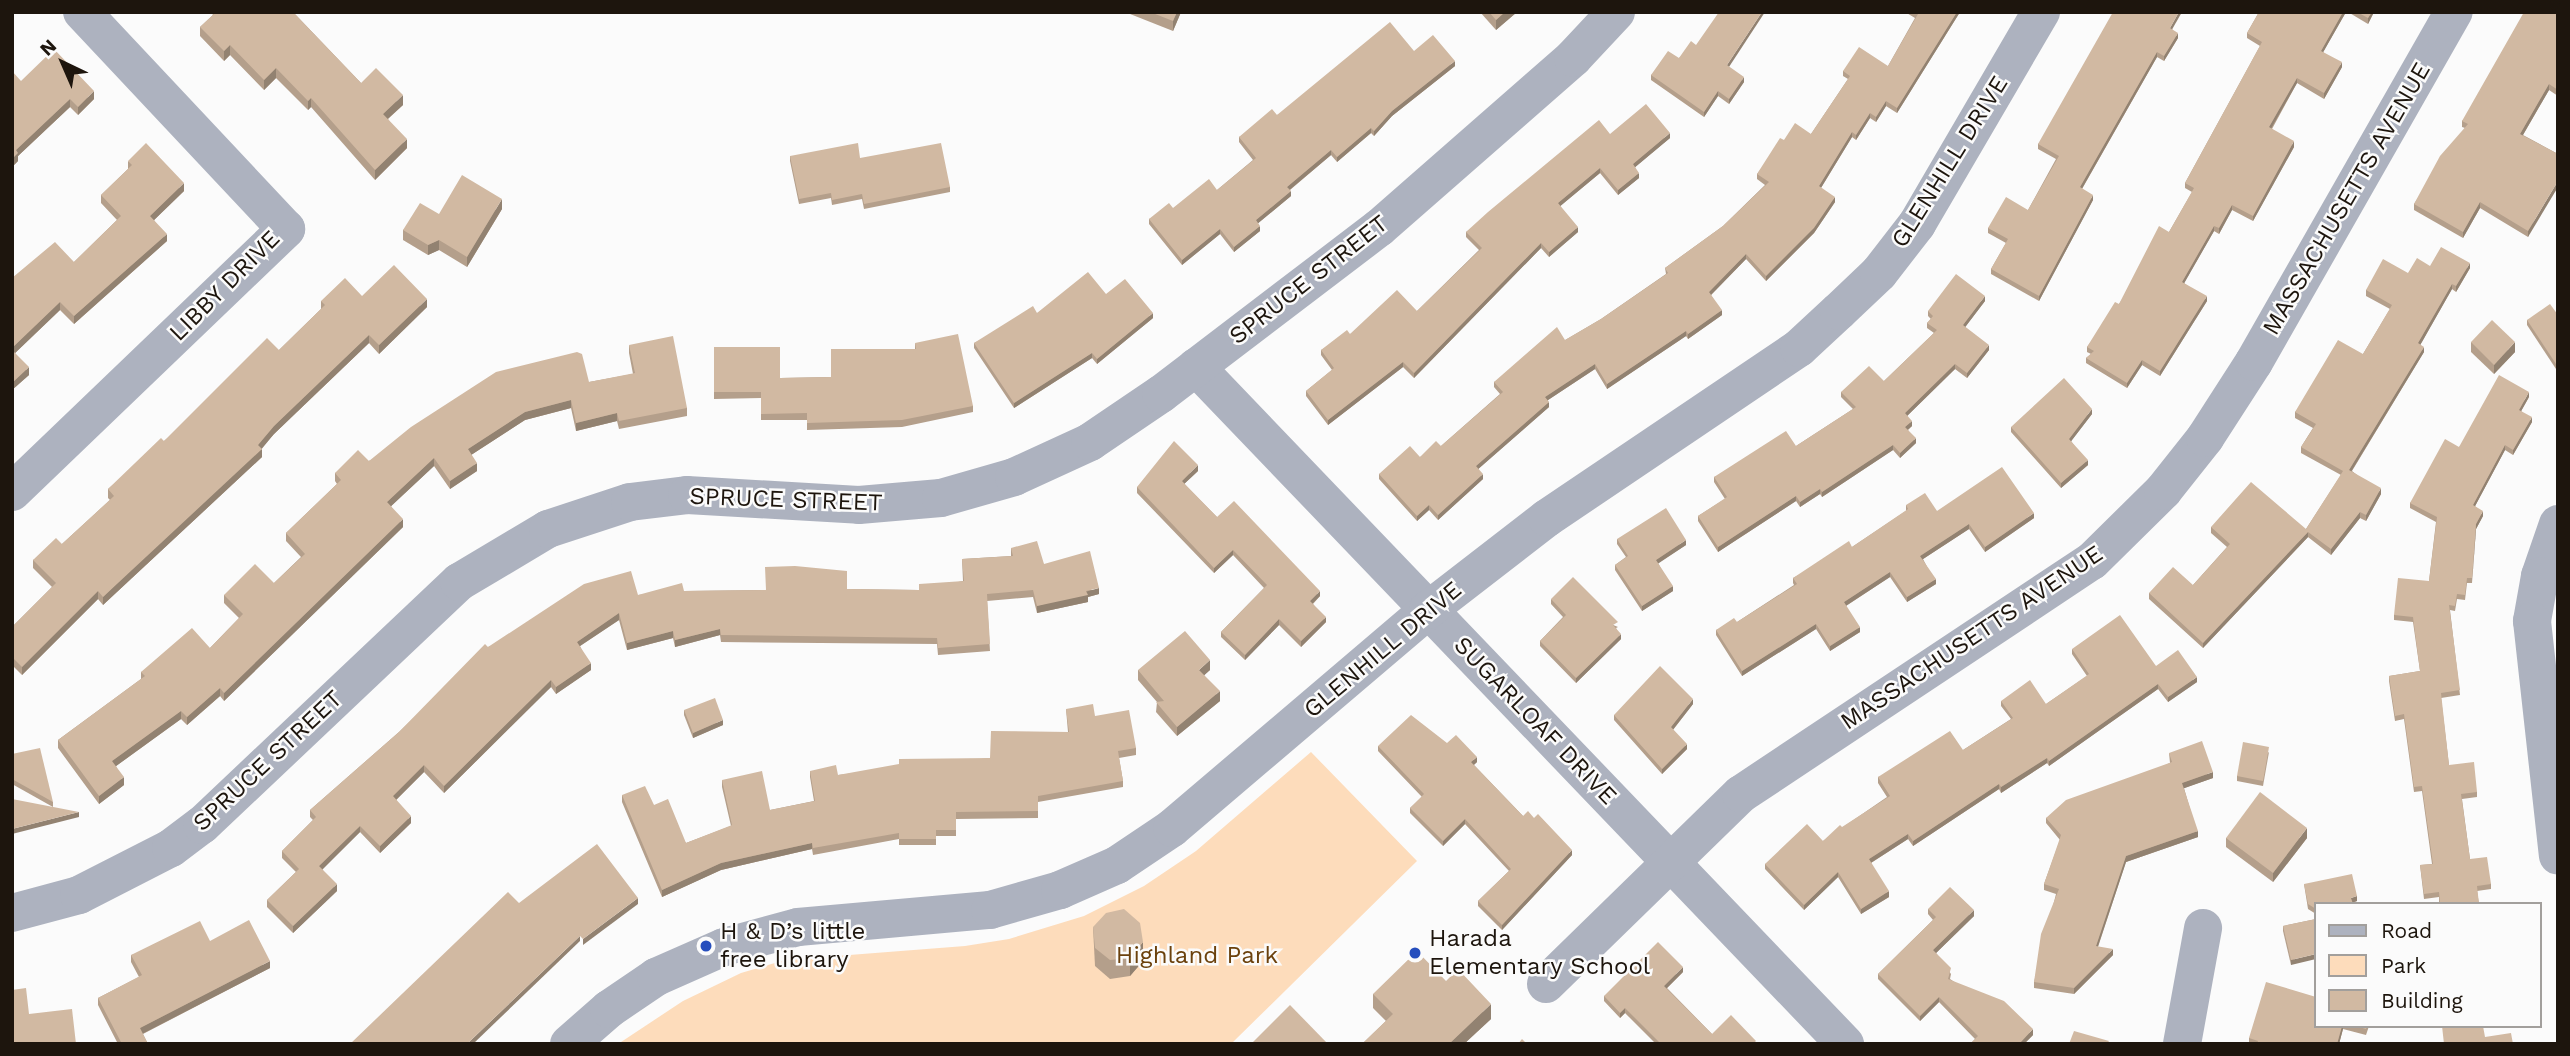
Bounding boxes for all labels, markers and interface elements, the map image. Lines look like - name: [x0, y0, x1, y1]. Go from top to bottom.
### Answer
- north arrow: [28, 28, 98, 98]
- text: N: [35, 34, 61, 61]
- street label: MASSACHUSETTS AVENUE: [2257, 57, 2437, 341]
- street label: GLENHILL DRIVE: [1885, 71, 2015, 253]
- street label: SPRUCE STREET: [1224, 209, 1394, 351]
- street label: LIBBY DRIVE: [163, 224, 287, 348]
- street label: SPRUCE STREET: [689, 482, 883, 518]
- street label: MASSACHUSETTS AVENUE: [1835, 539, 2109, 737]
- street label: GLENHILL DRIVE: [1298, 575, 1468, 725]
- street label: SUGARLOAF DRIVE: [1447, 631, 1623, 811]
- street label: SPRUCE STREET: [188, 685, 348, 837]
- legend: [2314, 902, 2542, 1028]
- place label: H & D’s little free library: [720, 918, 865, 974]
- text: Road: [2381, 918, 2432, 943]
- place label: Harada Elementary School: [1429, 925, 1651, 981]
- marker: H & D’s little free library: [698, 938, 714, 954]
- park label: Highland Park: [1116, 942, 1278, 970]
- marker: Harada Elementary School: [1407, 945, 1423, 961]
- text: Park: [2381, 953, 2426, 978]
- text: Building: [2381, 988, 2463, 1013]

